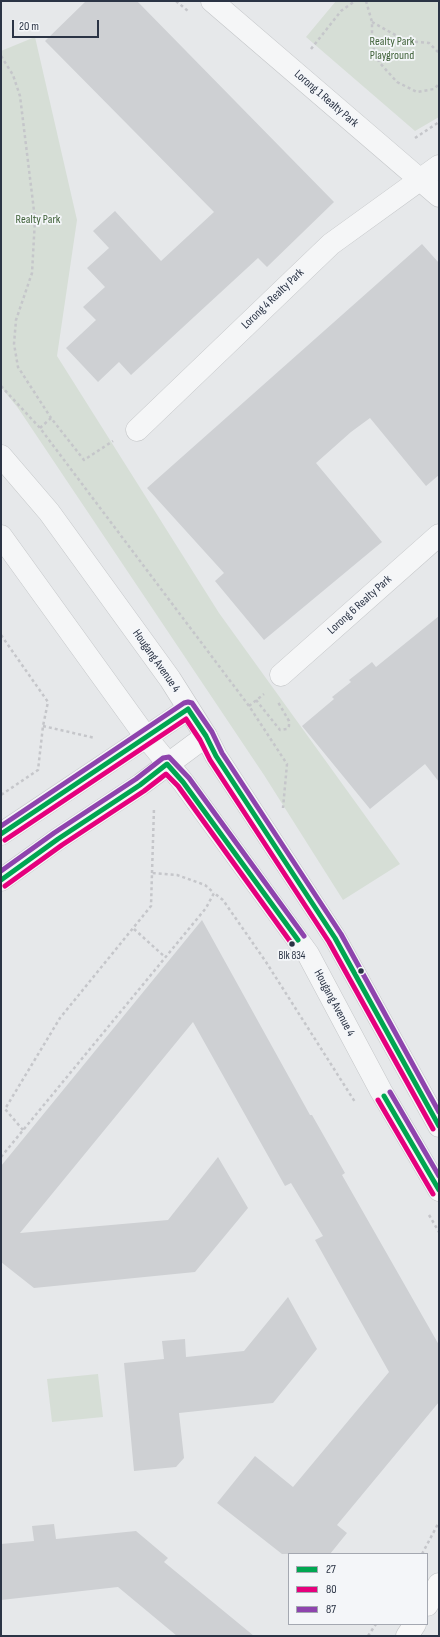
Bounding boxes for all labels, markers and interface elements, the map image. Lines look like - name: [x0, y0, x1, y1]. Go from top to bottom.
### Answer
- scale bar: [14, 12, 101, 38]
- text: 20 m: [19, 19, 39, 34]
- park label: Realty Park Playground: [370, 35, 414, 63]
- street label: Lorong 1 Realty Park: [291, 67, 361, 131]
- park label: Realty Park: [16, 213, 60, 227]
- street label: Lorong 4 Realty Park: [239, 266, 307, 332]
- street label: Lorong 6 Realty Park: [325, 572, 395, 638]
- street label: Hougang Avenue 4: [129, 627, 183, 695]
- marker: Blk 834: [287, 939, 297, 949]
- place label: Blk 834: [279, 949, 305, 963]
- unlabelled marker: [356, 966, 366, 976]
- street label: Hougang Avenue 4: [310, 967, 358, 1039]
- legend: [288, 1553, 428, 1625]
- text: 27: [326, 1562, 336, 1577]
- text: 80: [326, 1582, 337, 1597]
- text: 87: [326, 1602, 336, 1617]

